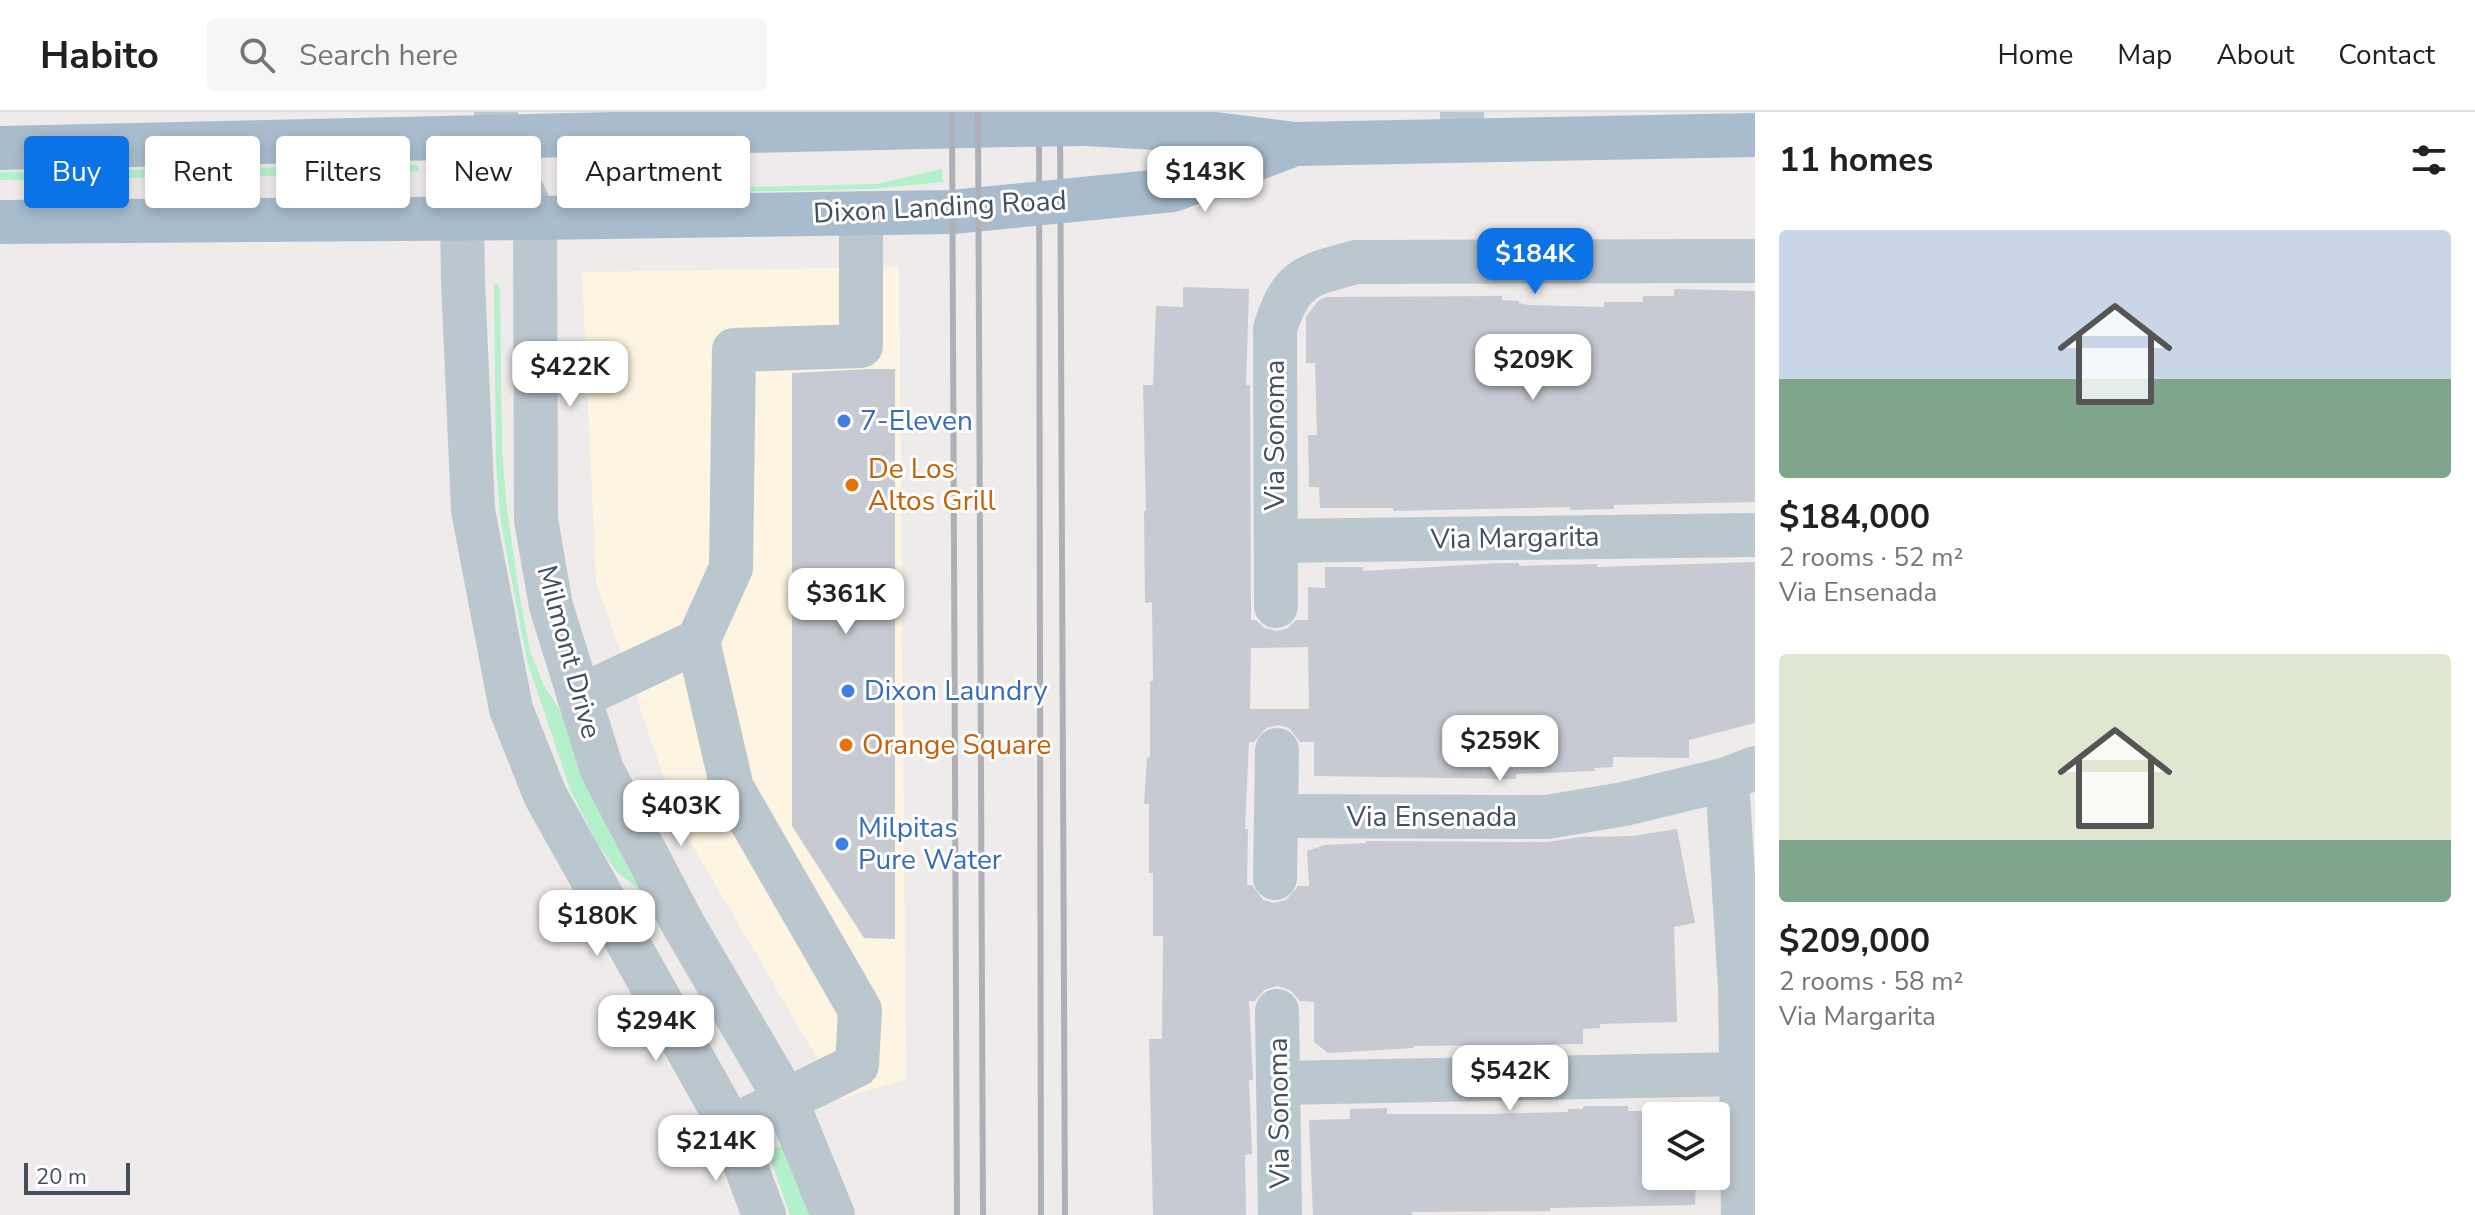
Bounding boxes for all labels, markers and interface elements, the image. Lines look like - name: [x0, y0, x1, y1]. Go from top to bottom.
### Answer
- search box: [207, 19, 767, 91]
- text: Habito: [40, 30, 159, 81]
- icon: search: [235, 33, 279, 77]
- text: Search here: [299, 35, 458, 76]
- text: Home: [1998, 36, 2073, 74]
- text: Map: [2117, 36, 2172, 74]
- text: About: [2216, 36, 2294, 74]
- text: Contact: [2338, 36, 2435, 74]
- chip: Buy: [24, 136, 129, 208]
- chip: Rent: [145, 136, 260, 208]
- chip: Filters: [276, 136, 410, 208]
- chip: New: [426, 136, 541, 208]
- chip: Apartment: [557, 136, 750, 208]
- text: 11 homes: [1779, 137, 1933, 183]
- icon: filters: [2407, 138, 2451, 182]
- pin: $143K: [1149, 146, 1261, 214]
- text: $143K: [1165, 154, 1245, 189]
- street label: Dixon Landing Road: [812, 181, 1068, 233]
- pin: $184K: [1479, 228, 1591, 296]
- text: $184K: [1495, 236, 1575, 271]
- icon: home: [2043, 282, 2187, 426]
- pin: $209K: [1477, 334, 1589, 402]
- pin: $422K: [514, 341, 626, 409]
- text: $209K: [1493, 342, 1573, 377]
- text: $422K: [530, 349, 610, 384]
- street label: Via Sonoma: [1256, 360, 1294, 511]
- place label: 7-Eleven: [860, 402, 973, 440]
- marker: 7-Eleven: [835, 412, 853, 430]
- place label: De Los Altos Grill: [868, 450, 996, 520]
- marker: De Los Altos Grill: [843, 476, 861, 494]
- text: $184,000: [1779, 494, 1930, 540]
- street label: Via Margarita: [1429, 518, 1600, 558]
- text: 2 rooms · 52 m²: [1779, 540, 1963, 575]
- street label: Milmont Drive: [528, 561, 610, 743]
- pin: $361K: [790, 568, 902, 636]
- text: Via Ensenada: [1779, 575, 1937, 610]
- text: $361K: [806, 576, 886, 611]
- place label: Dixon Laundry: [864, 672, 1048, 710]
- marker: Dixon Laundry: [839, 682, 857, 700]
- icon: home: [2043, 706, 2187, 850]
- pin: $259K: [1444, 715, 1556, 783]
- text: $259K: [1460, 723, 1540, 758]
- place label: Orange Square: [862, 726, 1051, 764]
- marker: Orange Square: [837, 736, 855, 754]
- pin: $403K: [625, 780, 737, 848]
- text: $403K: [641, 788, 721, 823]
- street label: Via Ensenada: [1346, 798, 1517, 836]
- place label: Milpitas Pure Water: [858, 809, 1002, 879]
- marker: Milpitas Pure Water: [833, 835, 851, 853]
- pin: $180K: [541, 890, 653, 958]
- text: $180K: [557, 898, 637, 933]
- text: $209,000: [1779, 918, 1930, 964]
- text: 2 rooms · 58 m²: [1779, 964, 1963, 999]
- pin: $294K: [600, 995, 712, 1063]
- text: Via Margarita: [1779, 999, 1936, 1034]
- text: $294K: [616, 1003, 696, 1038]
- street label: Via Sonoma: [1259, 1037, 1299, 1190]
- pin: $542K: [1454, 1045, 1566, 1113]
- text: $542K: [1470, 1053, 1550, 1088]
- map controls: [1642, 1102, 1730, 1190]
- button: layers: [1642, 1102, 1730, 1190]
- pin: $214K: [660, 1115, 772, 1183]
- text: $214K: [676, 1123, 756, 1158]
- scale bar: [24, 1159, 130, 1195]
- text: 20 m: [36, 1162, 87, 1192]

